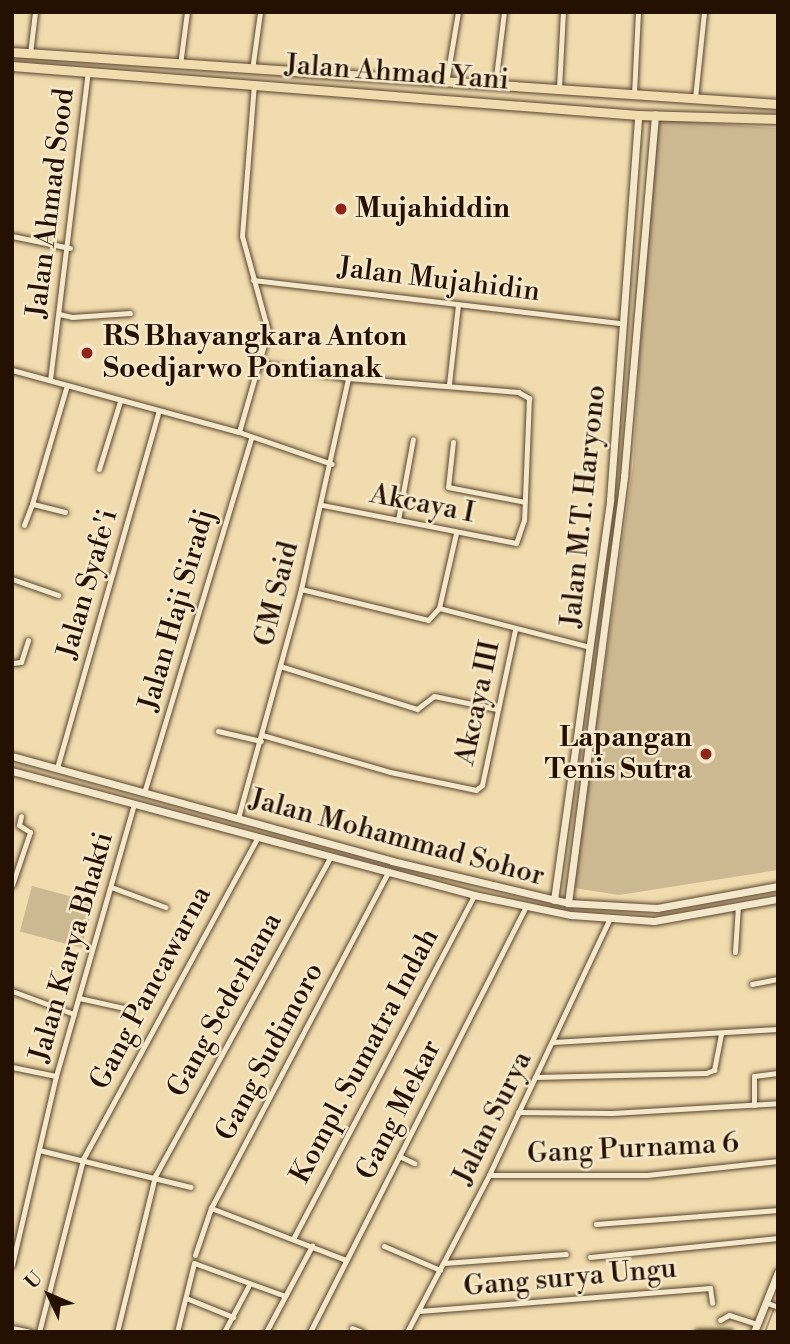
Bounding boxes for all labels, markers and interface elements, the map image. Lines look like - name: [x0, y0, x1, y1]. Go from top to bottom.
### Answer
- street label: Jalan Ahmad Yani: [284, 48, 510, 98]
- street label: Jalan Ahmad Sood: [20, 86, 82, 320]
- place label: Mujahiddin: [355, 192, 510, 226]
- marker: Mujahiddin: [333, 201, 349, 217]
- street label: Jalan Mujahidin: [336, 251, 542, 309]
- place label: RS Bhayangkara Anton Soedjarwo Pontianak: [103, 320, 407, 386]
- marker: RS Bhayangkara Anton Soedjarwo Pontianak: [77, 343, 97, 363]
- street label: Jalan M.T. Haryono: [555, 383, 613, 629]
- street label: Akcaya I: [367, 477, 477, 531]
- street label: Jalan Haji Siradj: [132, 505, 222, 715]
- street label: Jalan Syafe'i: [51, 506, 125, 662]
- street label: GM Said: [248, 538, 306, 650]
- street label: Akcaya III: [448, 638, 508, 768]
- place label: Lapangan Tenis Sutra: [545, 721, 692, 787]
- marker: Lapangan Tenis Sutra: [698, 746, 714, 762]
- street label: Jalan Mohammad Sohor: [246, 782, 548, 894]
- street label: Jalan Karya Bhakti: [23, 828, 121, 1066]
- street label: Gang Pancawarna: [83, 881, 219, 1095]
- street label: Gang Sederhana: [161, 907, 289, 1103]
- street label: Kompl. Sumatra Indah: [284, 923, 446, 1189]
- street label: Gang Sudimoro: [209, 957, 331, 1147]
- street label: Gang Mekar: [349, 1034, 449, 1186]
- street label: Jalan Surya: [446, 1046, 540, 1190]
- street label: Gang Purnama 6: [526, 1127, 740, 1171]
- street label: Gang surya Ungu: [462, 1252, 678, 1304]
- north arrow: [14, 1260, 84, 1330]
- text: U: [20, 1267, 48, 1294]

